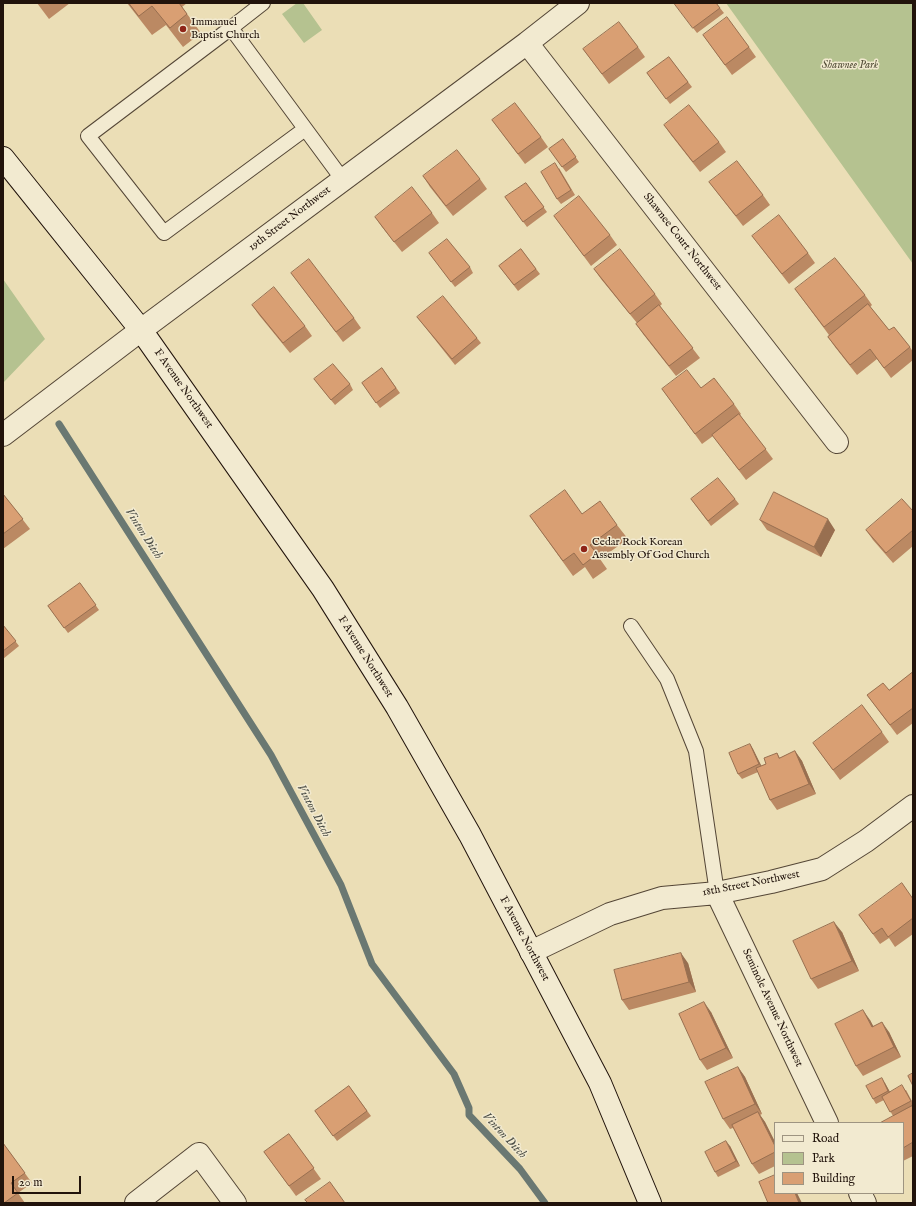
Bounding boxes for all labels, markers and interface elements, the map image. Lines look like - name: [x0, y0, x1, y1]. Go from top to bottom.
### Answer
- place label: Immanuel Baptist Church: [191, 16, 260, 42]
- marker: Immanuel Baptist Church: [178, 24, 188, 34]
- park label: Shawnee Park: [822, 59, 878, 73]
- street label: 19th Street Northwest: [246, 184, 334, 254]
- street label: Shawnee Court Northwest: [640, 191, 724, 293]
- street label: F Avenue Northwest: [151, 347, 215, 431]
- water label: Vinton Ditch: [121, 506, 165, 562]
- place label: Cedar Rock Korean Assembly Of God Church: [592, 536, 710, 562]
- marker: Cedar Rock Korean Assembly Of God Church: [579, 544, 589, 554]
- street label: F Avenue Northwest: [335, 614, 395, 700]
- water label: Vinton Ditch: [293, 782, 333, 840]
- street label: 18th Street Northwest: [701, 868, 801, 900]
- street label: F Avenue Northwest: [496, 894, 552, 984]
- street label: Seminole Avenue Northwest: [739, 947, 805, 1069]
- water label: Vinton Ditch: [479, 1110, 529, 1162]
- legend: [774, 1122, 904, 1194]
- text: Road: [812, 1131, 839, 1146]
- text: Park: [812, 1151, 835, 1166]
- scale bar: [14, 1168, 83, 1194]
- text: Building: [812, 1171, 855, 1186]
- text: 20 m: [19, 1175, 42, 1190]

